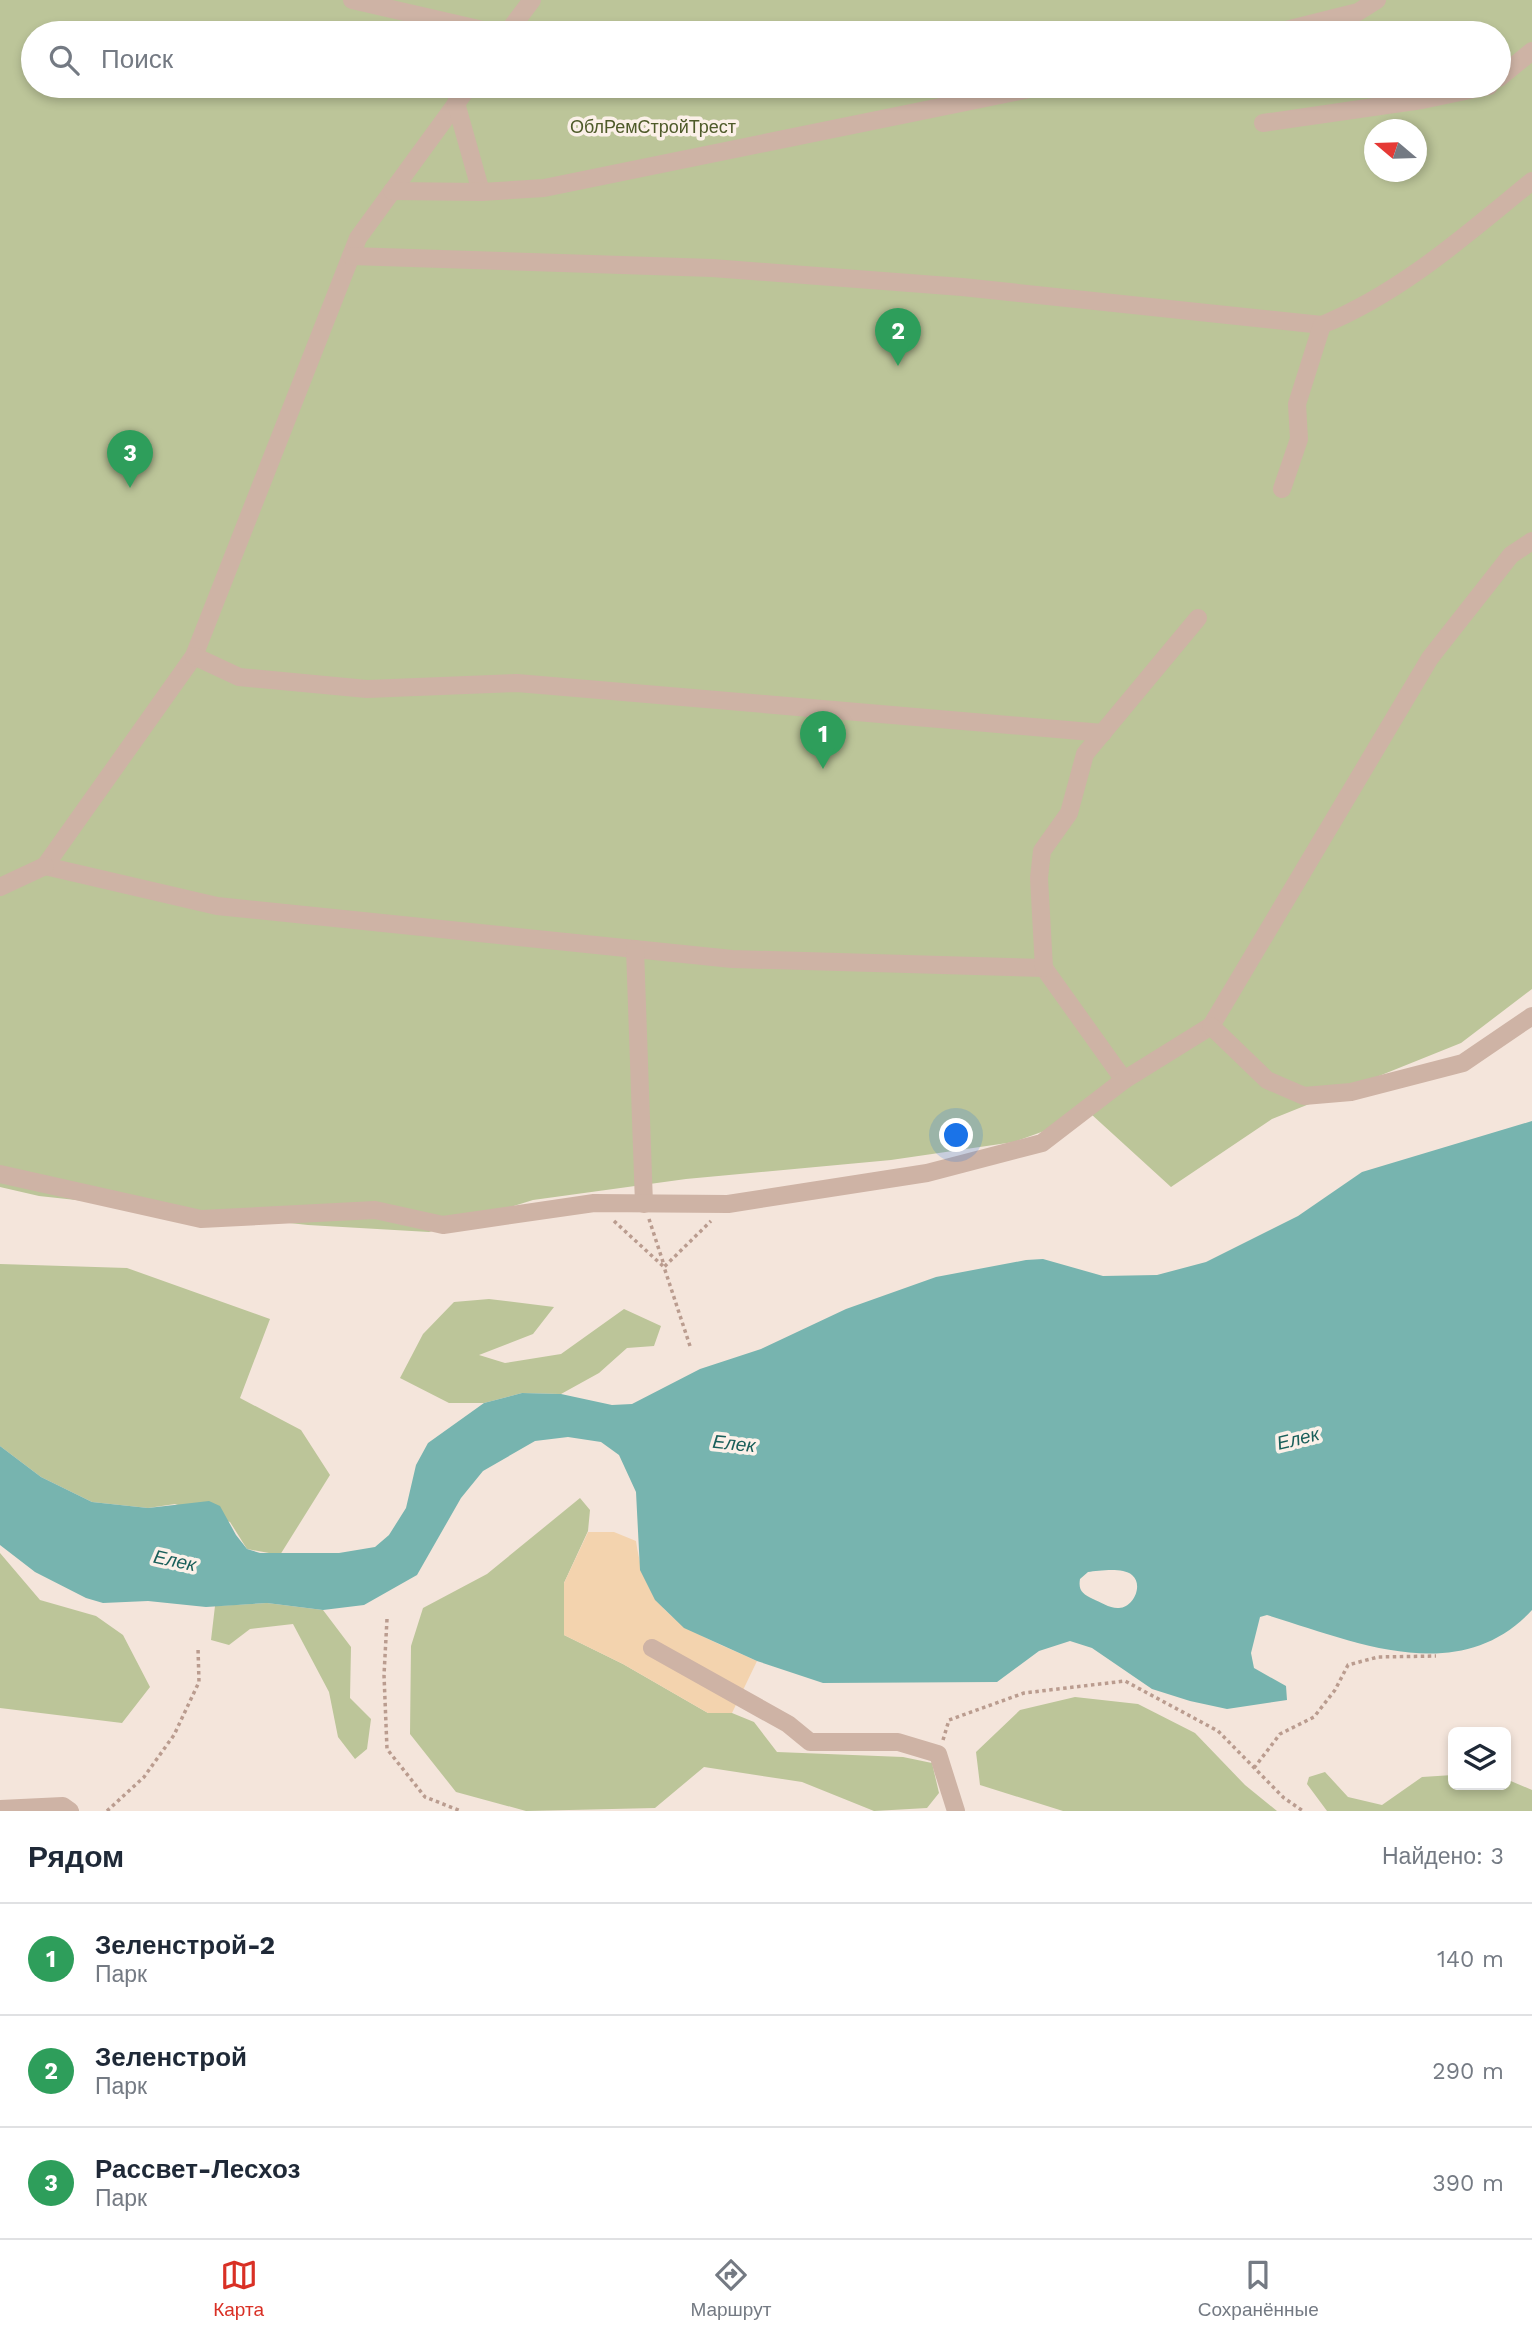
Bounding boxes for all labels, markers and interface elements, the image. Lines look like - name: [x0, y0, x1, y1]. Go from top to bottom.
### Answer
- search box: [21, 21, 1511, 98]
- icon: search: [45, 41, 83, 79]
- text: Поиск: [101, 44, 173, 74]
- park label: ОблРемСтройТрест: [570, 116, 736, 137]
- north arrow: [1364, 119, 1427, 182]
- pin: 2: [875, 308, 921, 366]
- pin: 3: [107, 430, 153, 488]
- pin: 1: [800, 711, 846, 769]
- your location: [939, 1118, 973, 1152]
- water label: Елек: [1275, 1422, 1323, 1455]
- water label: Елек: [711, 1430, 758, 1457]
- water label: Елек: [152, 1545, 199, 1576]
- map controls: [1448, 1727, 1511, 1790]
- button: layers: [1448, 1727, 1511, 1790]
- text: Рядом: [28, 1839, 124, 1874]
- text: Найдено: 3: [1382, 1843, 1504, 1870]
- text: Зеленстрой-2: [95, 1930, 275, 1960]
- text: 1: [46, 1946, 56, 1973]
- text: 140 m: [1437, 1946, 1504, 1973]
- text: Парк: [95, 1961, 147, 1988]
- text: Зеленстрой: [95, 2042, 247, 2072]
- text: 2: [44, 2058, 58, 2085]
- text: 290 m: [1432, 2058, 1504, 2085]
- text: Парк: [95, 2073, 147, 2100]
- text: Рассвет-Лесхоз: [95, 2154, 300, 2184]
- text: 3: [44, 2170, 58, 2197]
- text: 390 m: [1432, 2170, 1504, 2197]
- text: Парк: [95, 2185, 147, 2212]
- tab: Карта: [213, 2256, 264, 2321]
- tab: Маршрут: [690, 2256, 771, 2321]
- tab: Сохранённые: [1198, 2256, 1319, 2321]

